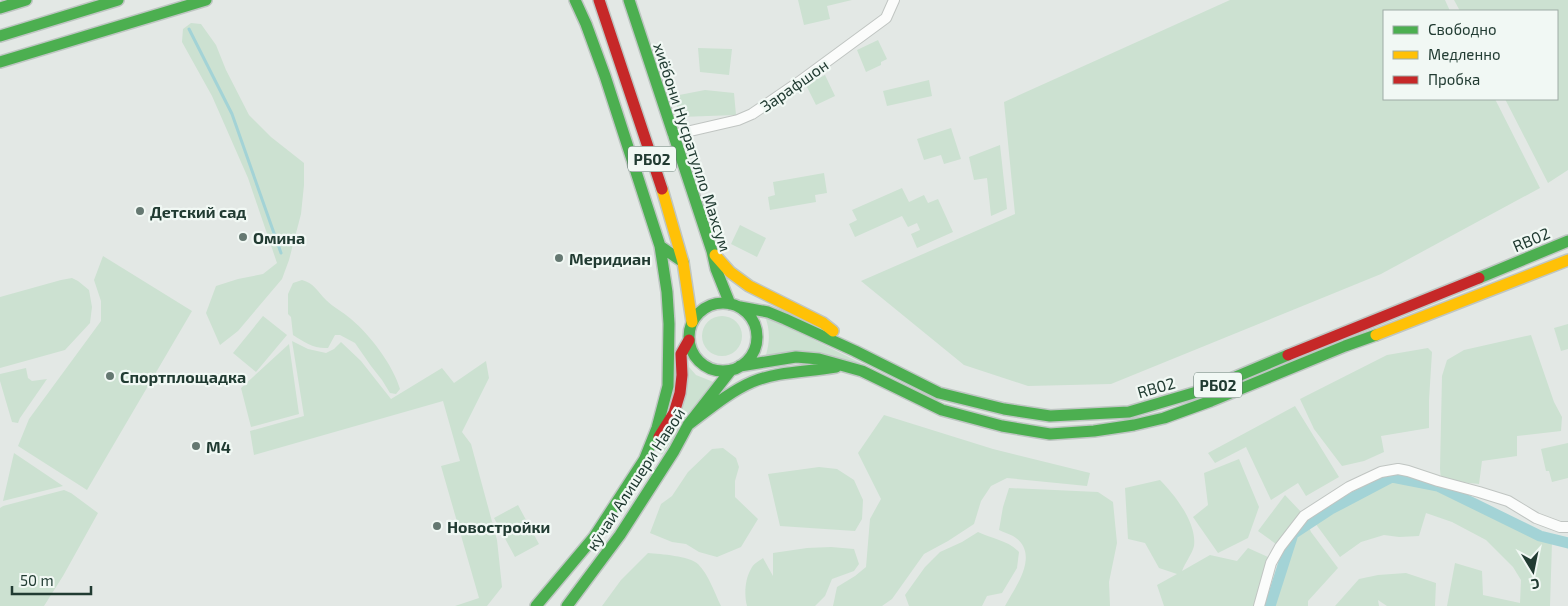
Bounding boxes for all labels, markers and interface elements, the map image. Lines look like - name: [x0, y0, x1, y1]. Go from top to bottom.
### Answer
- legend: [1383, 10, 1558, 100]
- text: Свободно: [1428, 20, 1497, 38]
- street label: хиёбони Нусратулло Махсум: [649, 40, 736, 254]
- text: Медленно: [1428, 45, 1501, 63]
- street label: Зарафшон: [756, 55, 832, 115]
- text: Пробка: [1428, 70, 1480, 88]
- road number: РБ02: [628, 146, 676, 172]
- place label: Детский сад: [150, 202, 246, 221]
- marker: Детский сад: [134, 205, 146, 217]
- street label: RB02: [1510, 223, 1552, 255]
- place label: Омина: [253, 228, 305, 247]
- marker: Омина: [237, 231, 249, 243]
- place label: Меридиан: [569, 249, 651, 268]
- marker: Меридиан: [553, 252, 565, 264]
- place label: Спортплощадка: [120, 367, 246, 386]
- marker: Спортплощадка: [104, 370, 116, 382]
- road number: РБ02: [1194, 372, 1242, 398]
- street label: RB02: [1135, 373, 1177, 401]
- street label: кӯчаи Алишери Навоӣ: [582, 404, 689, 555]
- place label: М4: [206, 437, 231, 456]
- marker: М4: [190, 440, 202, 452]
- place label: Новостройки: [447, 517, 550, 536]
- marker: Новостройки: [431, 520, 443, 532]
- north arrow: [1508, 546, 1558, 596]
- scale bar: [12, 564, 91, 596]
- text: 50 m: [20, 571, 54, 589]
- text: С: [1530, 575, 1541, 593]

